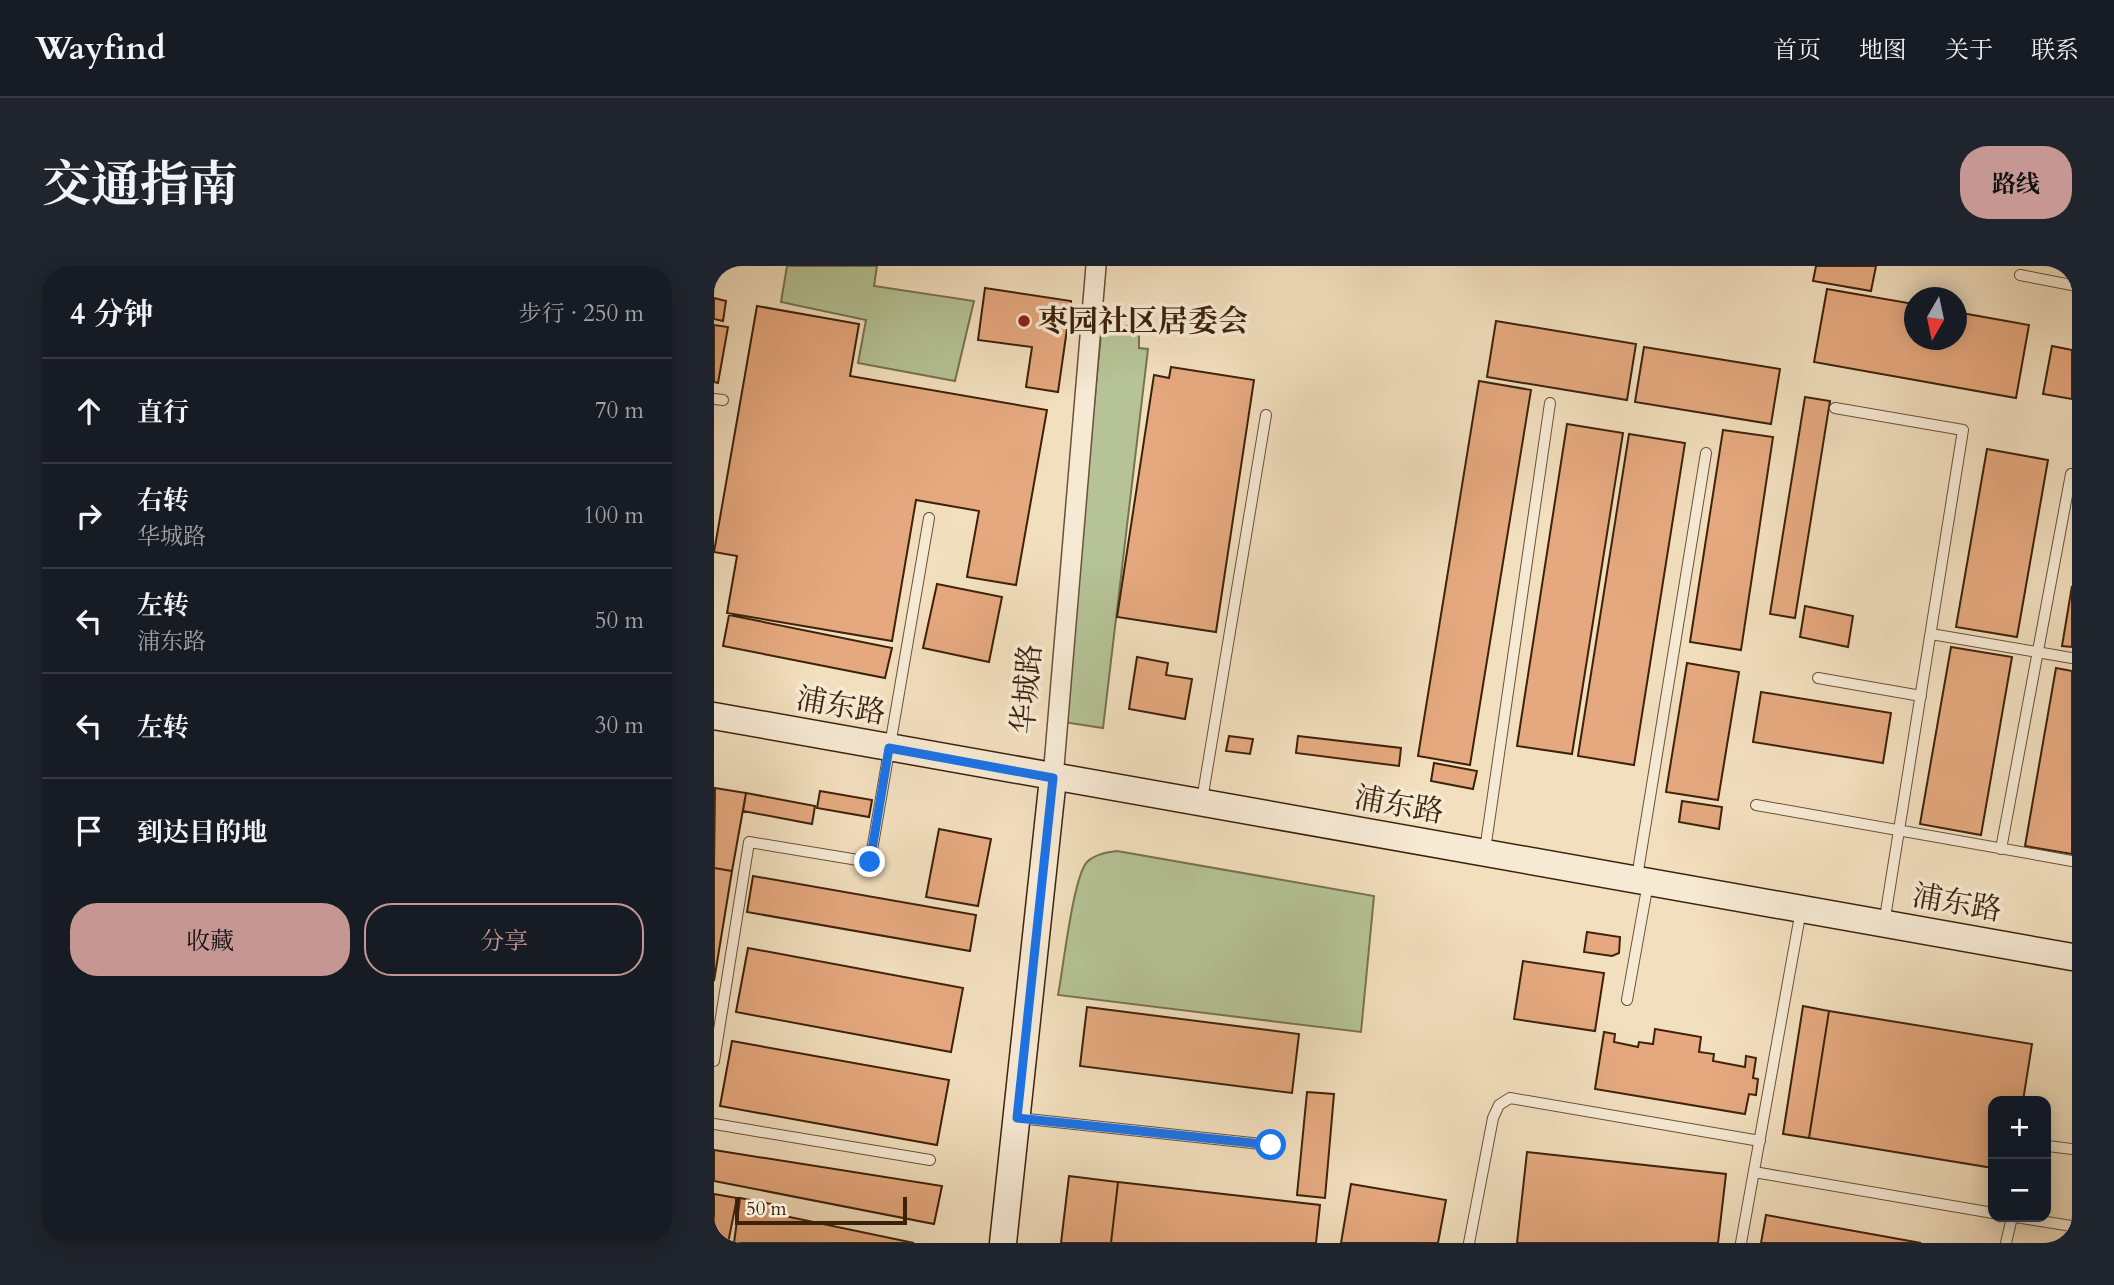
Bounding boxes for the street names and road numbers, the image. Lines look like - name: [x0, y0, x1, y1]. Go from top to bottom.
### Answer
- street label: 华城路: [1003, 642, 1051, 736]
- street label: 浦东路: [793, 678, 889, 734]
- street label: 浦东路: [1351, 777, 1447, 833]
- street label: 浦东路: [1909, 875, 2005, 931]

